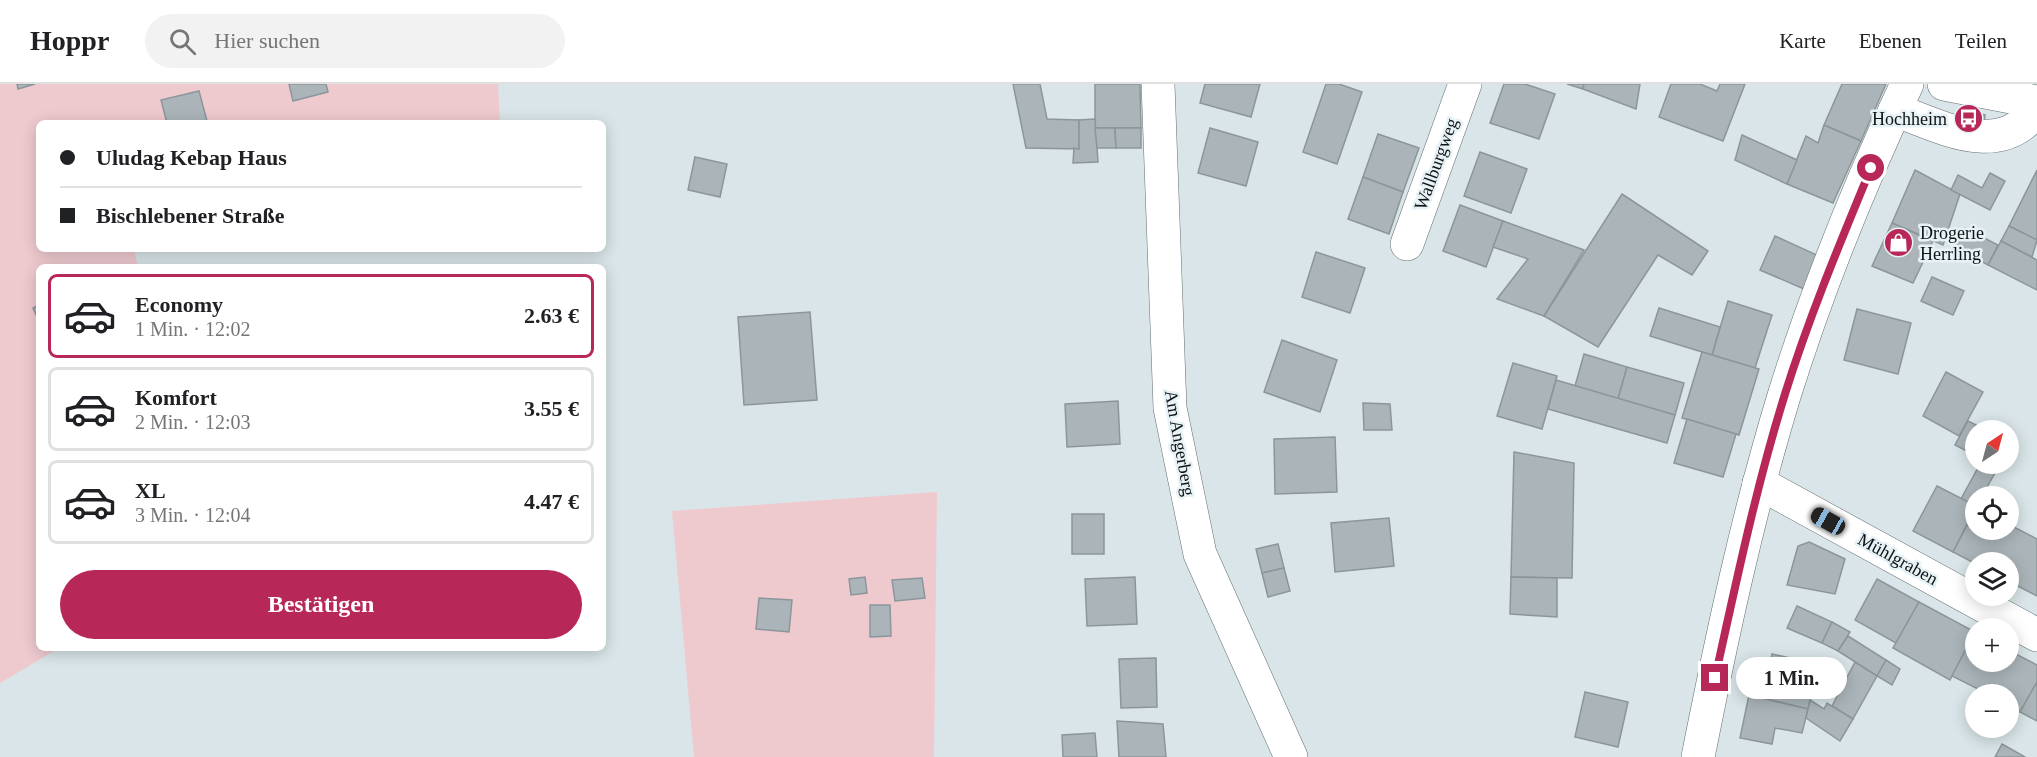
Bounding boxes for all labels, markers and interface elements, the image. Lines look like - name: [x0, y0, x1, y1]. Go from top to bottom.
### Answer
- search box: [145, 14, 565, 68]
- text: Hoppr: [30, 25, 109, 56]
- icon: search: [166, 25, 199, 58]
- text: Hier suchen: [214, 28, 320, 53]
- text: Karte: [1779, 29, 1826, 53]
- text: Ebenen: [1859, 29, 1922, 53]
- text: Teilen: [1955, 29, 2007, 53]
- bus stop icon: Hochheim: [1952, 103, 1984, 135]
- place label: Hochheim: [1872, 109, 1947, 129]
- street label: Wallburgweg: [1410, 115, 1462, 213]
- text: Uludag Kebap Haus: [96, 145, 287, 170]
- route start: [1857, 154, 1884, 181]
- text: Bischlebener Straße: [96, 203, 284, 228]
- place label: Drogerie Herrling: [1920, 223, 1984, 264]
- shop icon: Drogerie Herrling: [1883, 227, 1915, 259]
- icon: car: [63, 289, 117, 343]
- text: Economy: [135, 292, 223, 317]
- text: 2.63 €: [524, 303, 579, 328]
- text: 1 Min. · 12:02: [135, 318, 251, 340]
- icon: car: [63, 382, 117, 436]
- text: Komfort: [135, 385, 217, 410]
- street label: Am Angerberg: [1161, 388, 1199, 498]
- text: 3.55 €: [524, 396, 579, 421]
- text: 2 Min. · 12:03: [135, 411, 251, 433]
- north arrow: [1965, 420, 2019, 474]
- map controls: [1965, 420, 2019, 738]
- icon: car: [63, 475, 117, 529]
- text: XL: [135, 478, 166, 503]
- button: locate: [1965, 486, 2019, 540]
- text: 4.47 €: [524, 489, 579, 514]
- text: 3 Min. · 12:04: [135, 504, 251, 526]
- car: [1808, 504, 1848, 538]
- street label: Mühlgraben: [1855, 529, 1941, 589]
- button: layers: [1965, 552, 2019, 606]
- button: Bestätigen: [60, 570, 582, 639]
- button: +: [1965, 618, 2019, 672]
- callout: 1 Min.: [1736, 657, 1847, 699]
- route end: [1701, 664, 1728, 691]
- text: 1 Min.: [1764, 667, 1819, 689]
- button: −: [1965, 684, 2019, 738]

